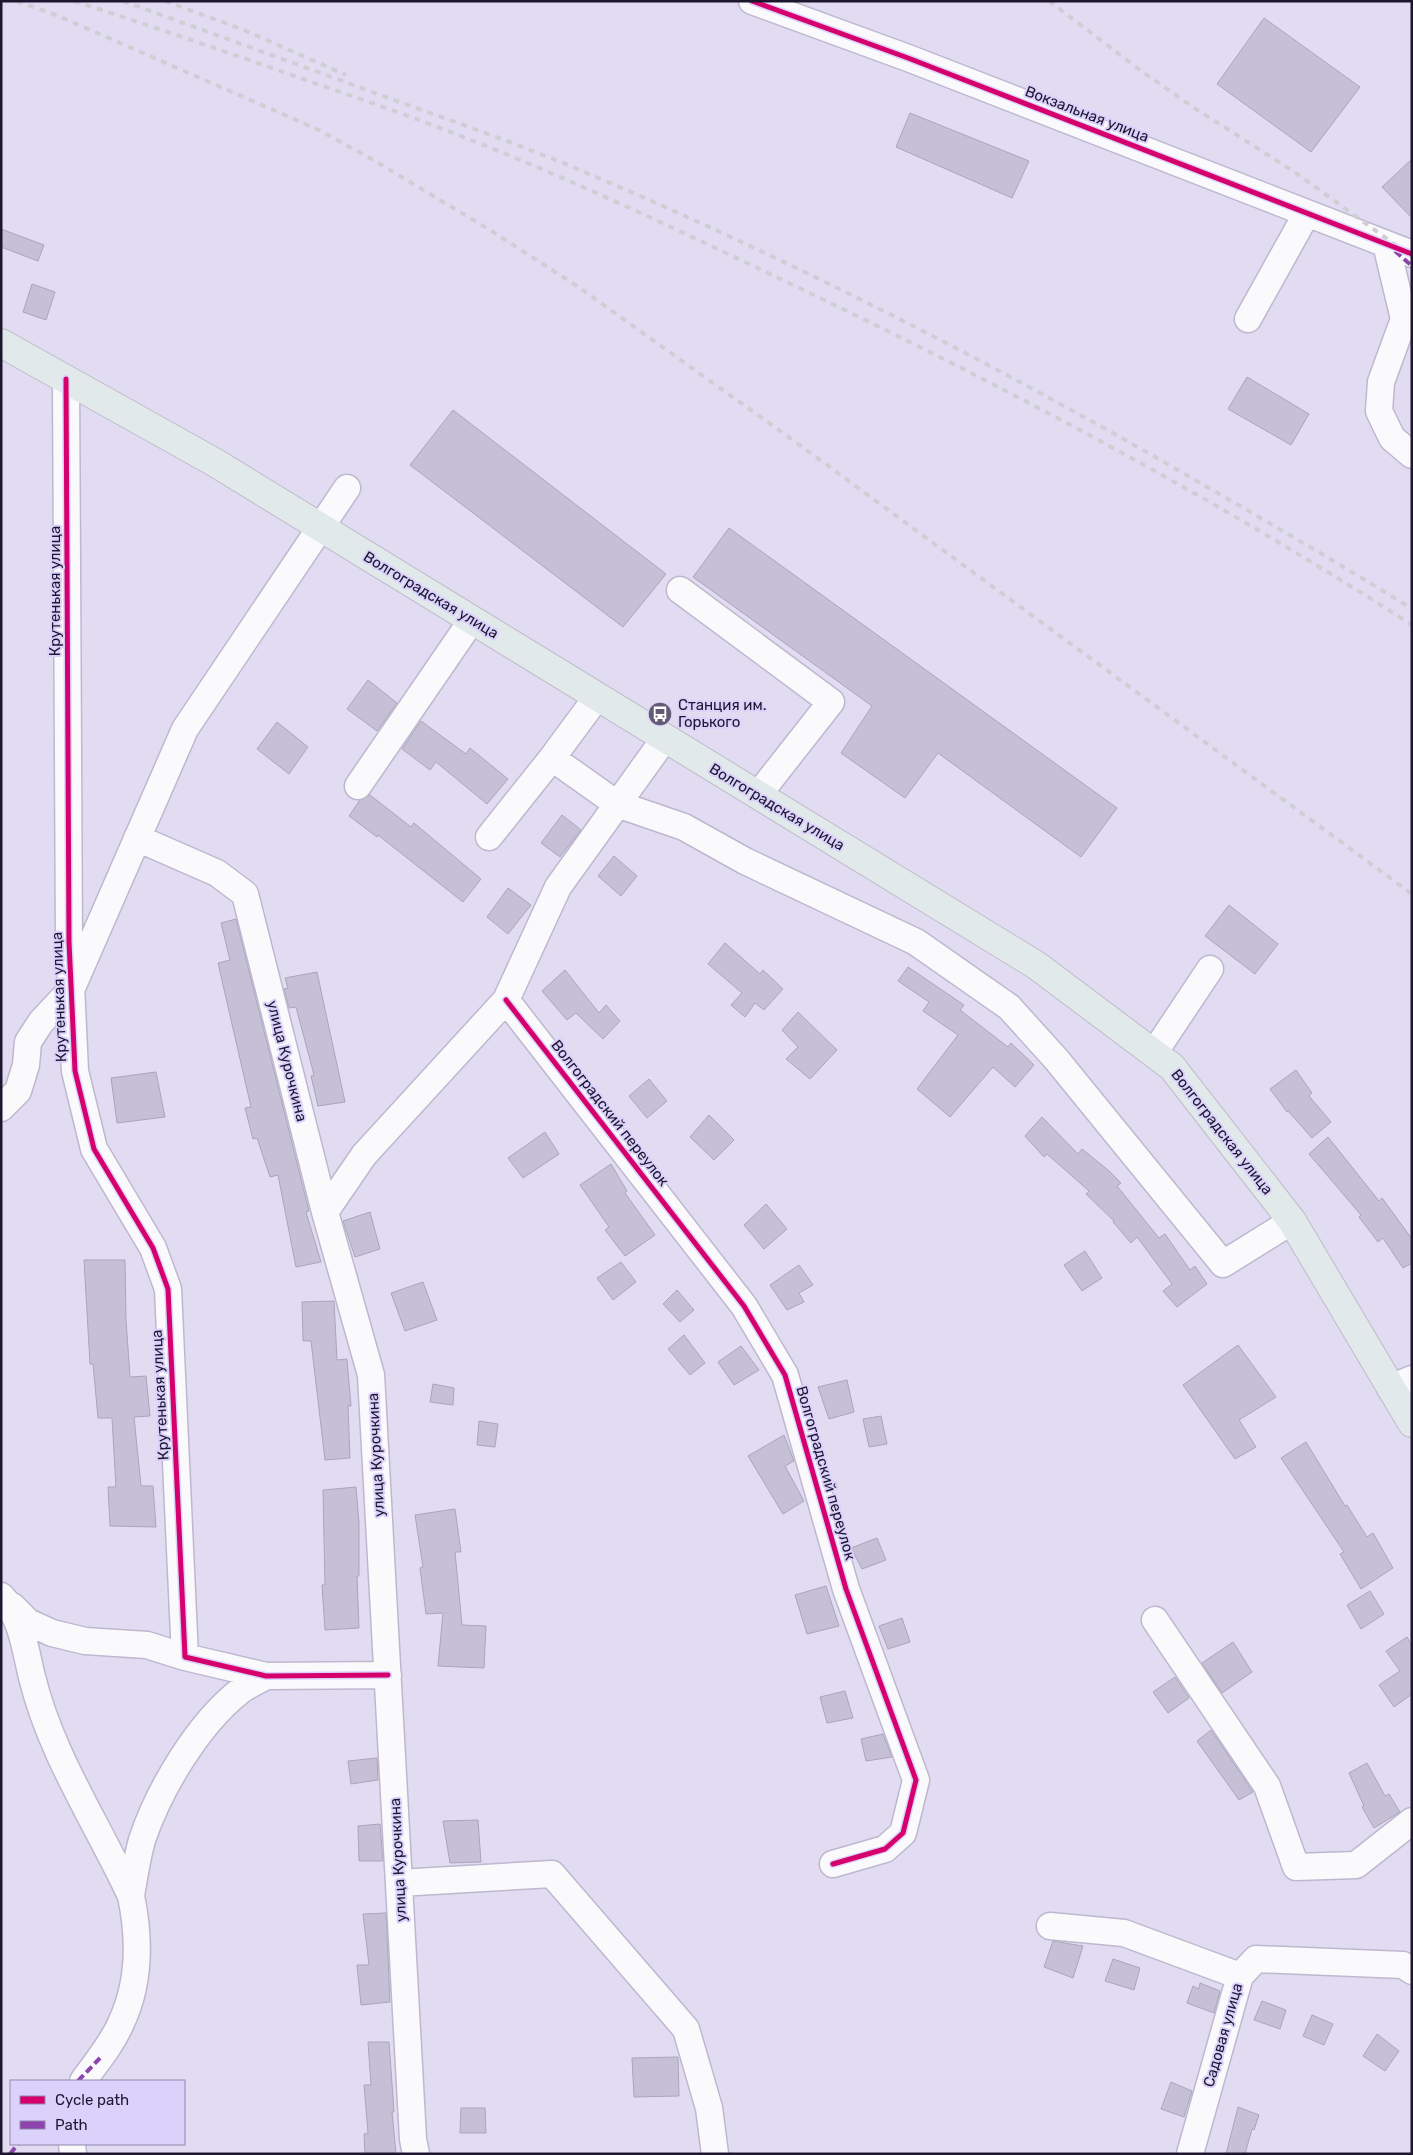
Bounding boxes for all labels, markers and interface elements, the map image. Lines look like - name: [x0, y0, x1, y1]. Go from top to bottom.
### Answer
- street label: Вокзальная улица: [1023, 82, 1151, 146]
- street label: Крутенькая улица: [46, 526, 64, 656]
- street label: Волгоградская улица: [360, 548, 502, 642]
- place label: Станция им. Горького: [678, 696, 767, 731]
- bus stop icon: Станция им. Горького: [647, 701, 673, 727]
- street label: Волгоградская улица: [706, 760, 848, 854]
- street label: Крутенькая улица: [48, 931, 70, 1063]
- street label: улица Курочкина: [263, 999, 311, 1123]
- street label: Волгоградский переулок: [547, 1036, 673, 1190]
- street label: Волгоградская улица: [1167, 1066, 1277, 1198]
- street label: Крутенькая улица: [148, 1329, 172, 1461]
- street label: Волгоградский переулок: [792, 1384, 860, 1562]
- street label: улица Курочкина: [364, 1392, 388, 1518]
- street label: улица Курочкина: [386, 1797, 410, 1923]
- street label: Садовая улица: [1200, 1981, 1246, 2089]
- legend: [10, 2080, 185, 2145]
- text: Cycle path: [55, 2091, 129, 2109]
- text: Path: [55, 2116, 88, 2134]

